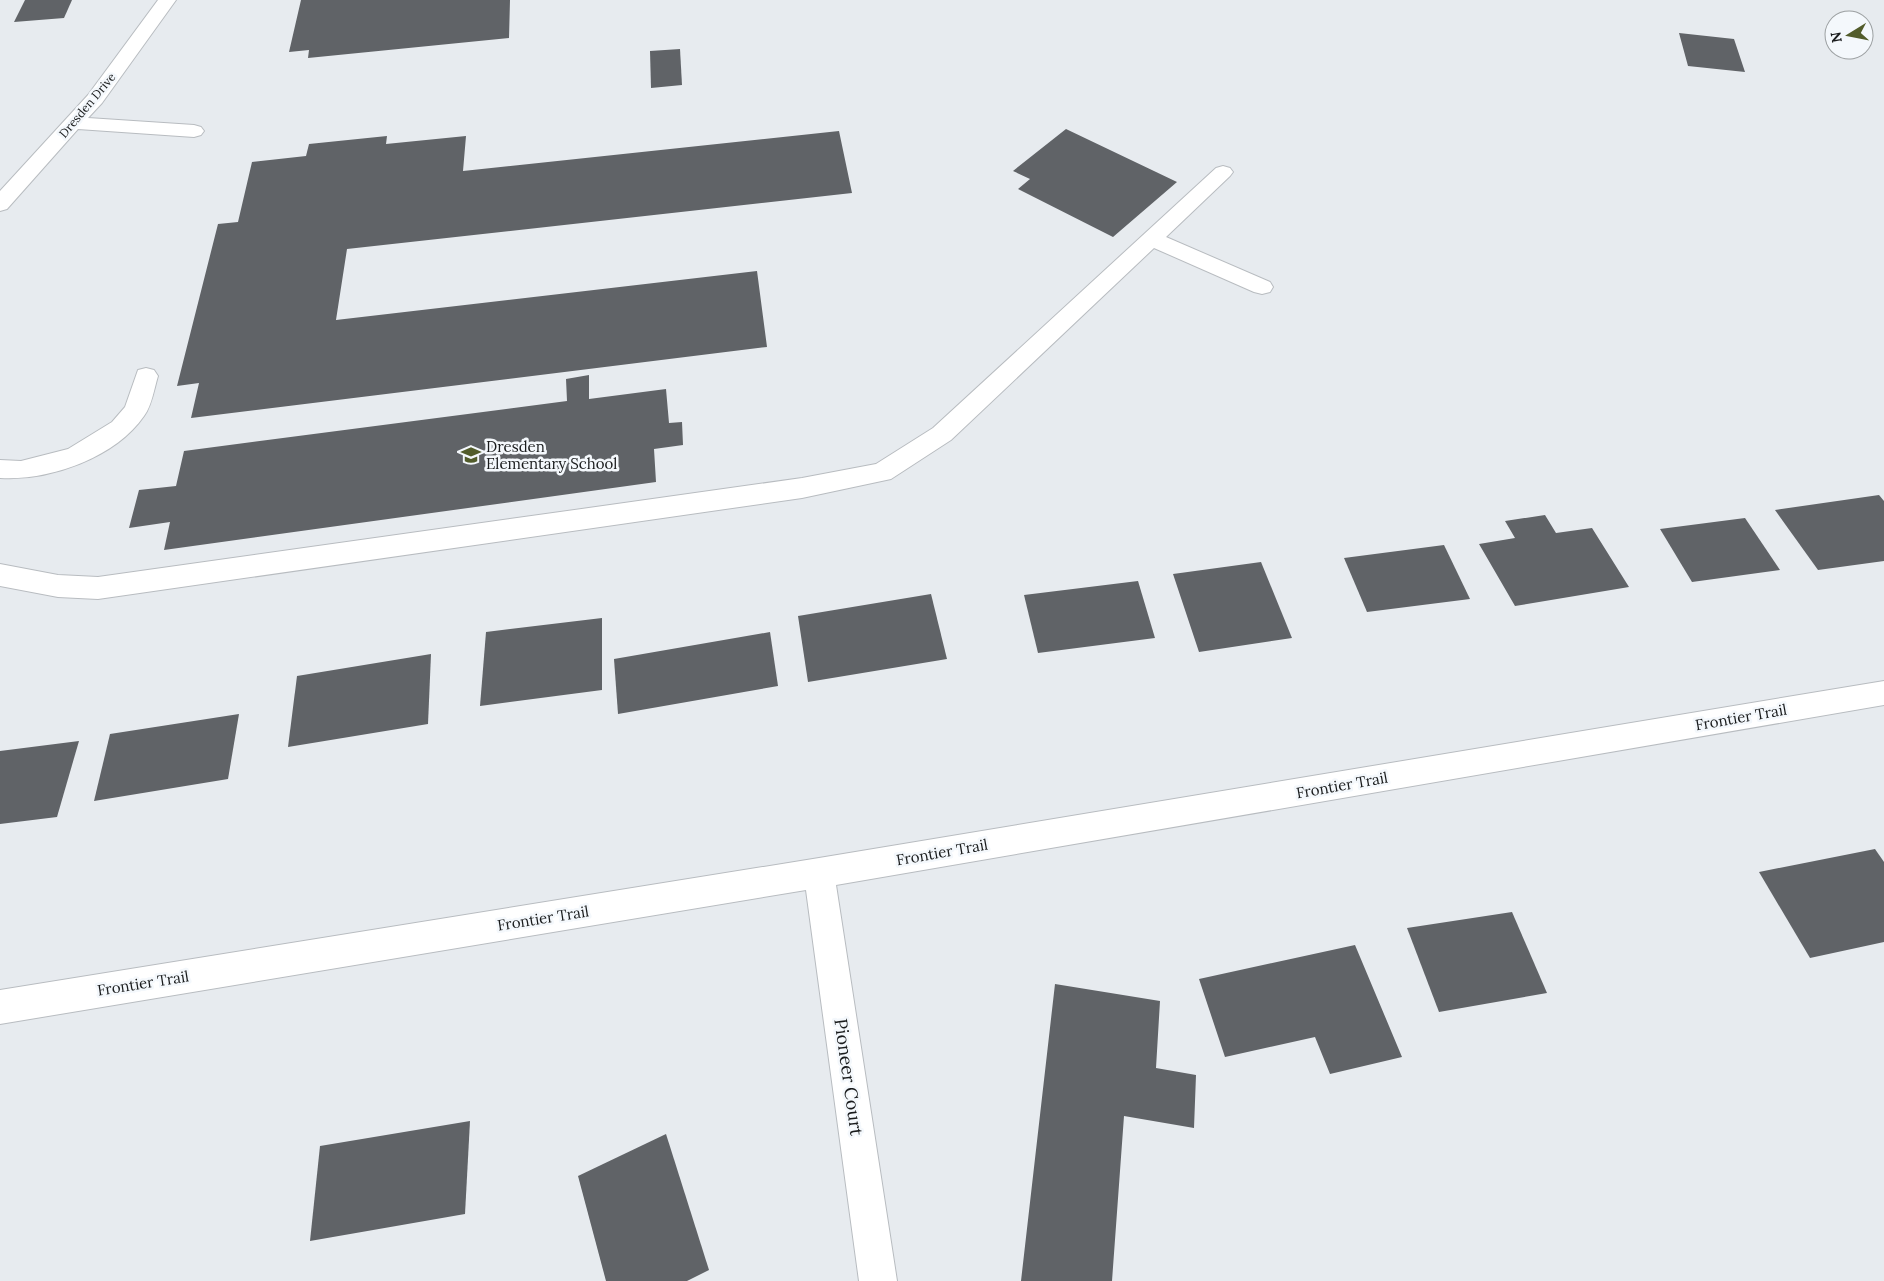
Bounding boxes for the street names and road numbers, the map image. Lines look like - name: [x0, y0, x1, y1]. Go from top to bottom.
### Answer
- street label: Dresden Drive: [55, 69, 119, 141]
- street label: Frontier Trail: [1694, 700, 1788, 734]
- street label: Frontier Trail: [1295, 768, 1389, 802]
- street label: Frontier Trail: [895, 835, 989, 869]
- street label: Frontier Trail: [496, 901, 590, 935]
- street label: Frontier Trail: [96, 966, 190, 1000]
- street label: Pioneer Court: [829, 1017, 869, 1137]

